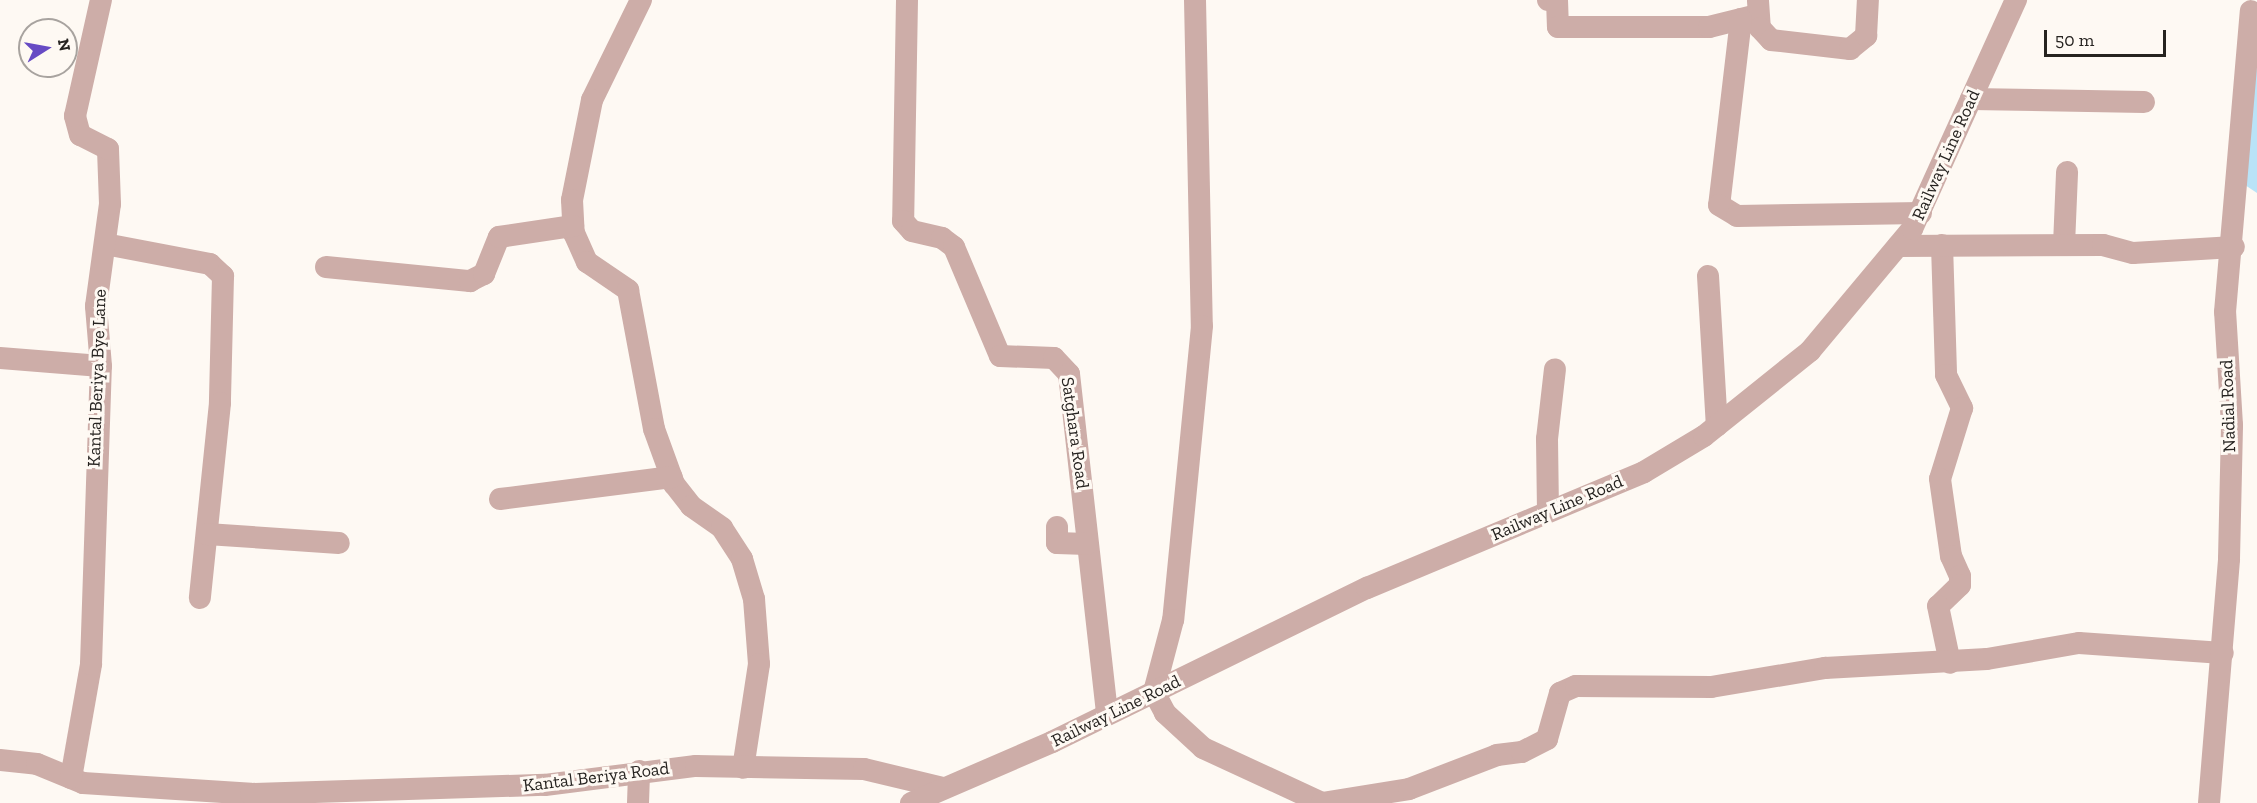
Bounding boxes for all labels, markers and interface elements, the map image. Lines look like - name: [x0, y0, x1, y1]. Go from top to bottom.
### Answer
- north arrow: [18, 18, 78, 78]
- scale bar: [2047, 18, 2168, 56]
- text: 50 m: [2055, 29, 2094, 51]
- text: N: [54, 37, 75, 53]
- street label: Railway Line Road: [1907, 86, 1985, 224]
- street label: Kantal Beriya Bye Lane: [83, 289, 111, 467]
- street label: Nadial Road: [2216, 359, 2240, 453]
- street label: Satghara Road: [1056, 376, 1094, 490]
- street label: Railway Line Road: [1488, 470, 1626, 546]
- street label: Railway Line Road: [1048, 670, 1184, 752]
- street label: Kantal Beriya Road: [522, 757, 670, 797]

